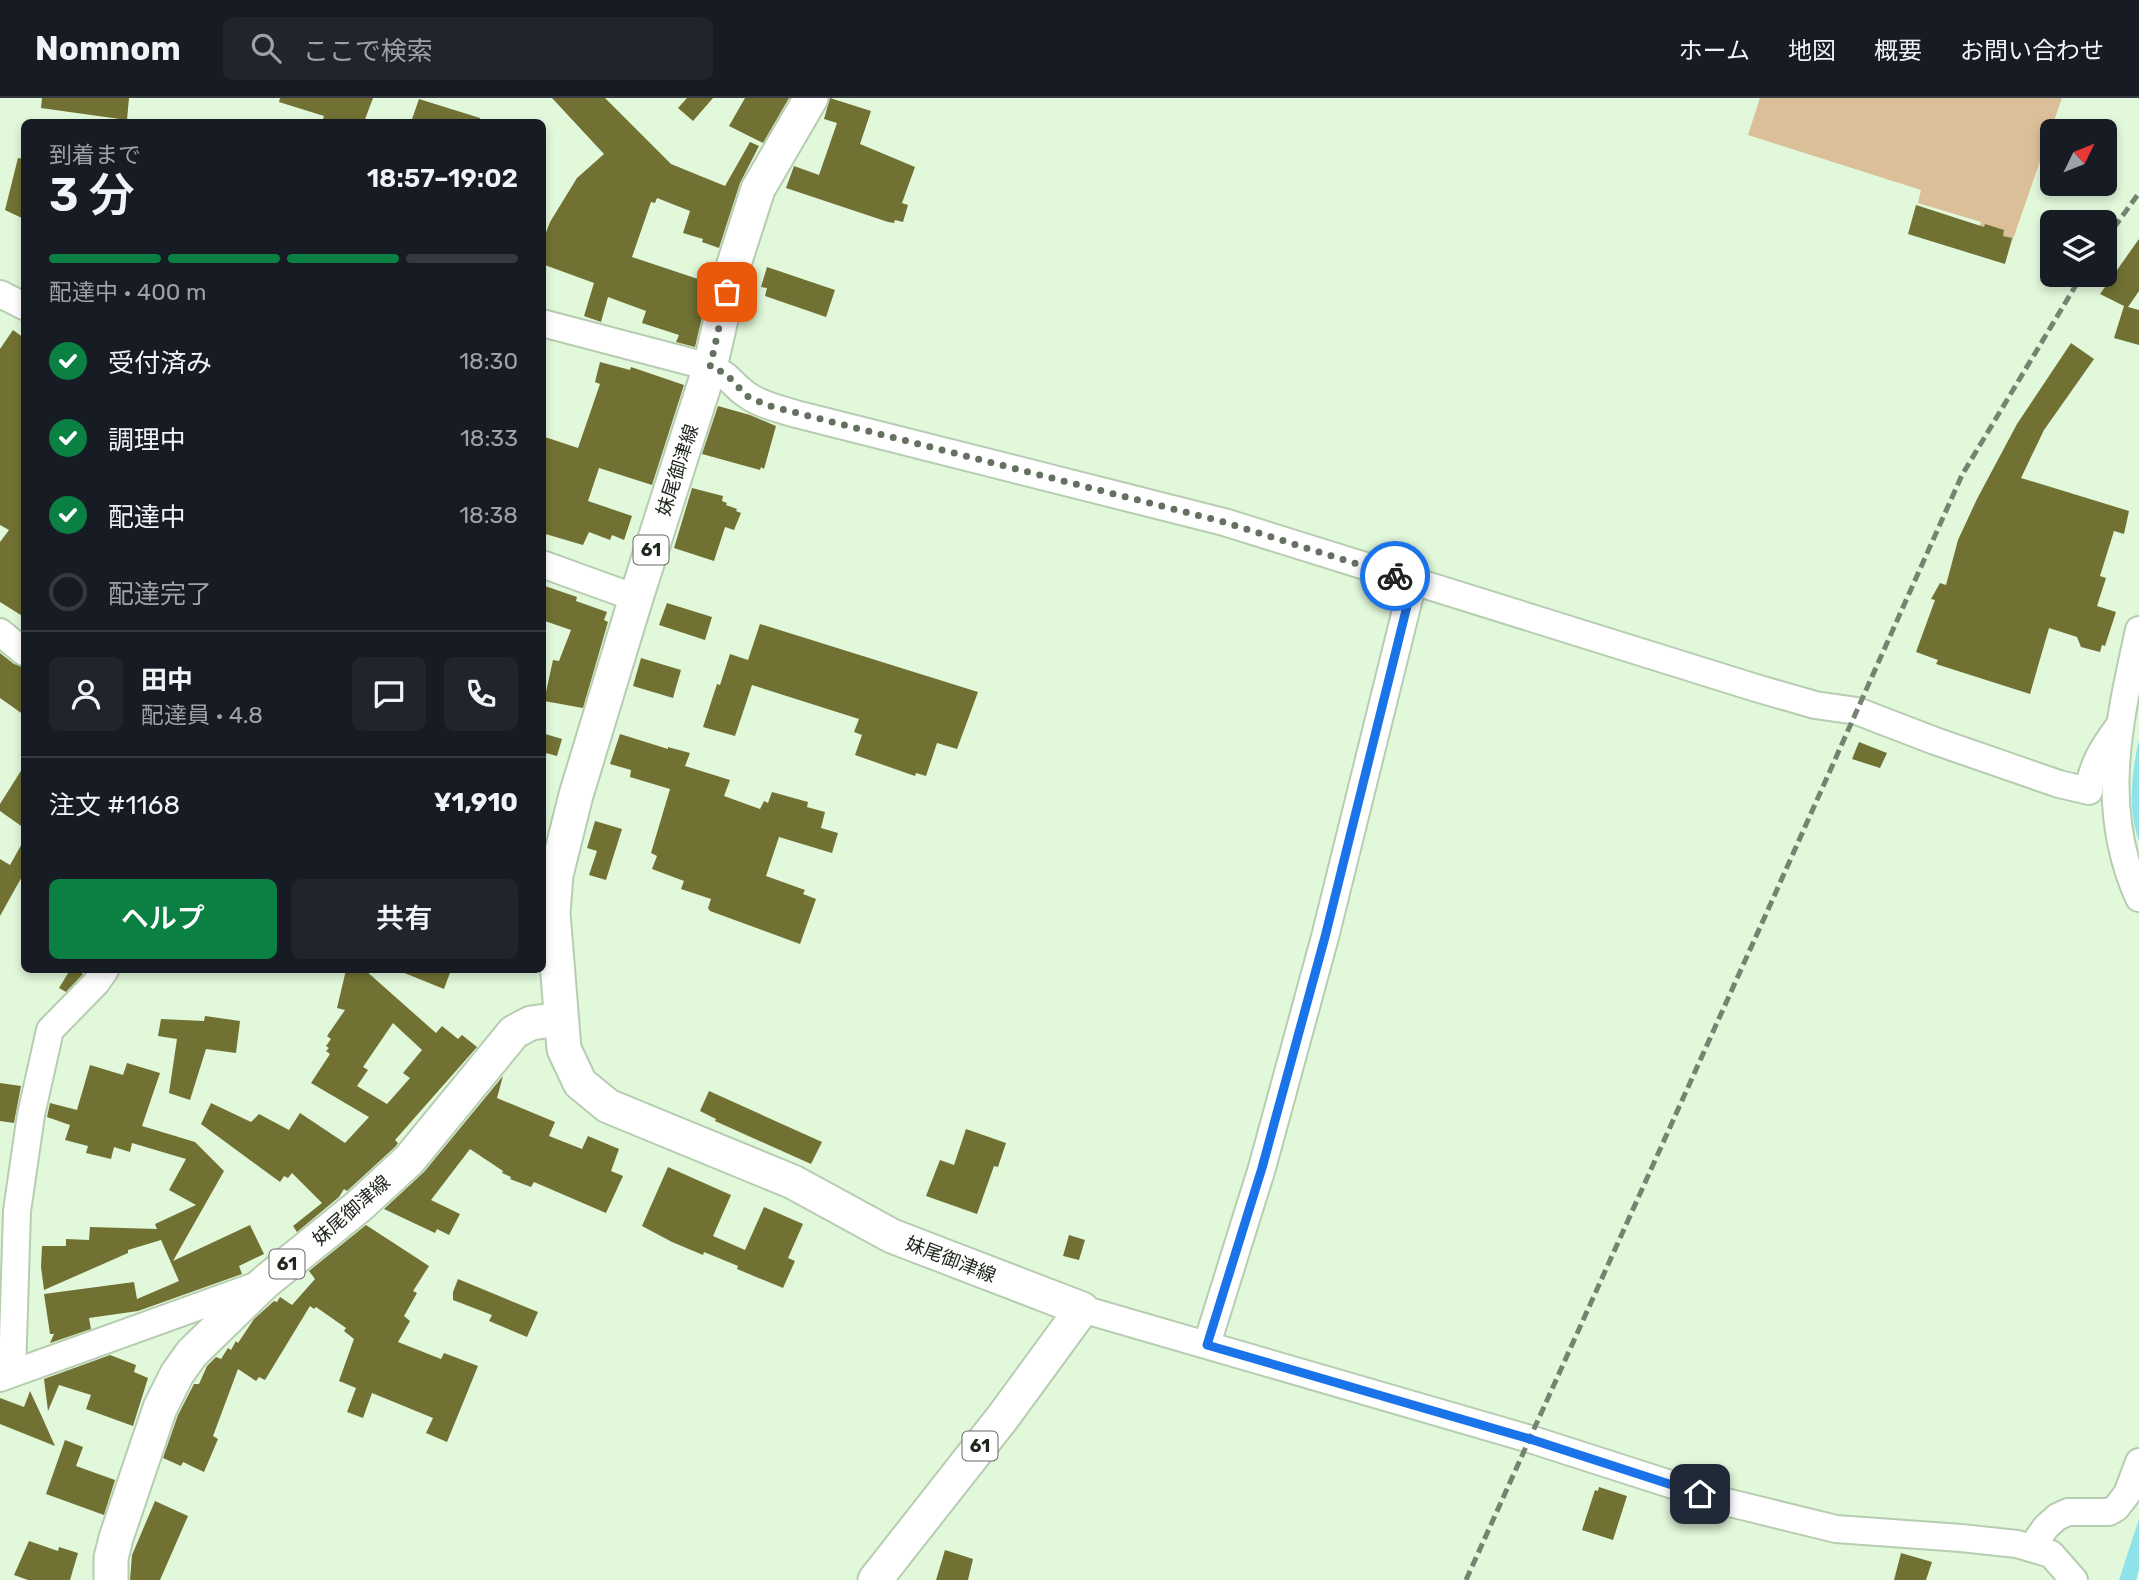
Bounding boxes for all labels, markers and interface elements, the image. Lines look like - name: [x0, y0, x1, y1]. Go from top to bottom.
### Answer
- search box: [223, 17, 713, 80]
- text: Nomnom: [35, 29, 181, 68]
- icon: search: [247, 29, 285, 67]
- text: ここで検索: [303, 36, 433, 67]
- text: ホーム: [1679, 37, 1750, 65]
- text: 地図: [1788, 37, 1836, 65]
- text: 概要: [1874, 37, 1922, 65]
- text: お問い合わせ: [1960, 37, 2104, 65]
- north arrow: [2040, 119, 2118, 196]
- map controls: [2040, 119, 2117, 287]
- text: 到着まで: [49, 141, 141, 169]
- text: 18:57–19:02: [367, 163, 518, 194]
- text: 3 分: [49, 168, 135, 223]
- button: layers: [2040, 210, 2117, 287]
- pin: [697, 262, 757, 322]
- icon: bag: [708, 273, 746, 311]
- text: 配達中 · 400 m: [49, 278, 206, 306]
- icon: check: [49, 342, 87, 380]
- text: 18:30: [459, 347, 518, 375]
- text: 受付済み: [108, 348, 212, 379]
- icon: check: [49, 419, 87, 457]
- street label: 妹尾御津線: [652, 421, 703, 519]
- text: 18:33: [460, 424, 518, 452]
- text: 調理中: [108, 425, 186, 456]
- icon: check: [49, 496, 87, 534]
- text: 18:38: [459, 501, 518, 529]
- text: 配達中: [108, 502, 186, 533]
- road number: 61: [634, 536, 668, 564]
- courier: [1360, 541, 1430, 611]
- icon: bike: [1376, 557, 1414, 595]
- text: 配達完了: [108, 579, 212, 610]
- button: person: [49, 657, 123, 731]
- button: chat: [352, 657, 426, 731]
- button: phone: [444, 657, 518, 731]
- text: 田中: [141, 665, 193, 696]
- text: 配達員 · 4.8: [141, 701, 263, 729]
- text: ¥1,910: [434, 787, 518, 818]
- text: 注文 #1168: [49, 790, 180, 821]
- button: ヘルプ: [49, 879, 277, 959]
- button: 共有: [291, 879, 518, 959]
- street label: 妹尾御津線: [308, 1171, 395, 1250]
- street label: 妹尾御津線: [902, 1232, 999, 1287]
- road number: 61: [270, 1250, 304, 1279]
- road number: 61: [962, 1432, 998, 1461]
- pin: [1670, 1464, 1730, 1524]
- icon: home: [1681, 1475, 1719, 1513]

